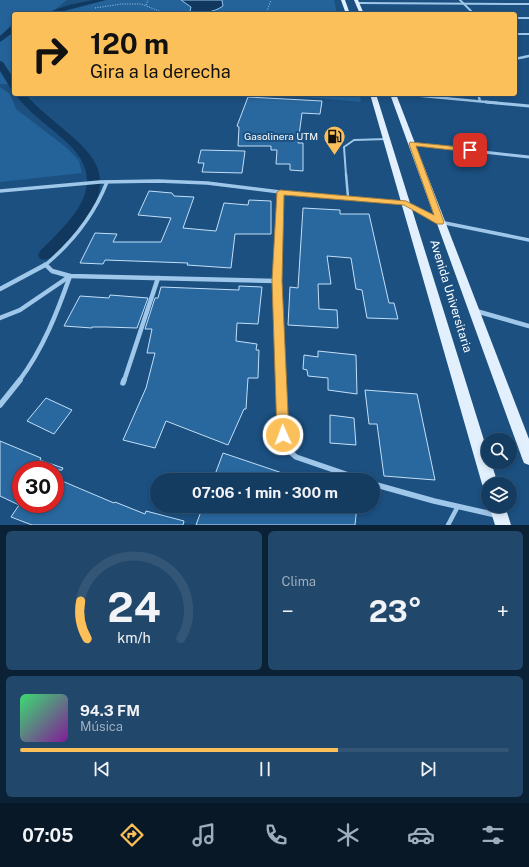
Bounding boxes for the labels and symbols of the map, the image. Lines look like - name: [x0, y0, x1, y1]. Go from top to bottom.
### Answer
- fuel station icon: Gasolinera UTM: [321, 123, 347, 156]
- place label: Gasolinera UTM: [244, 130, 318, 142]
- pin: [453, 133, 487, 167]
- street label: Avenida Universitaria: [427, 238, 475, 354]
- position arrow: [262, 414, 304, 456]
- speed limit sign: 30: [12, 461, 64, 513]

